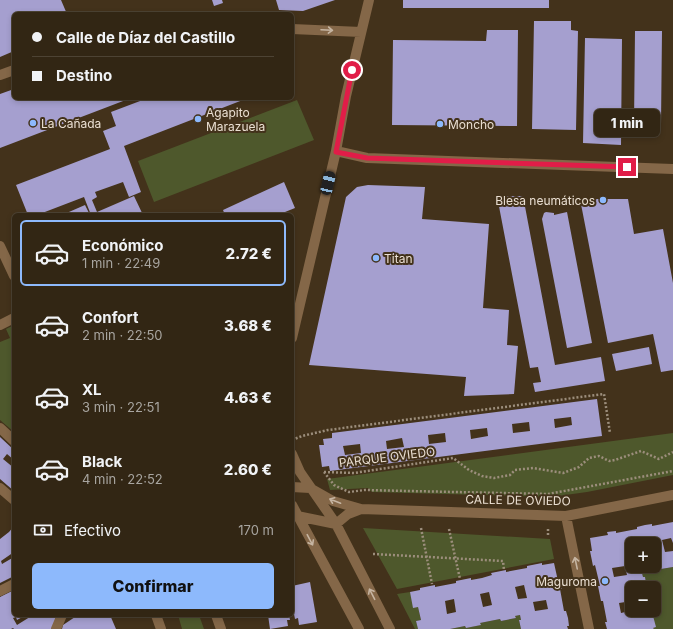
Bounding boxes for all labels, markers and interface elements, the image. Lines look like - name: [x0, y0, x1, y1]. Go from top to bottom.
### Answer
- one-way arrow: [320, 27, 333, 34]
- text: Calle de Díaz del Castillo: [56, 28, 235, 47]
- route start: [343, 61, 361, 79]
- text: Destino: [56, 66, 112, 85]
- place label: Agapito Marazuela: [206, 105, 265, 134]
- callout: 1 min: [594, 109, 660, 137]
- marker: Agapito Marazuela: [193, 114, 203, 124]
- text: 1 min: [611, 115, 643, 131]
- place label: La Cañada: [41, 116, 101, 131]
- place label: Moncho: [448, 117, 494, 132]
- marker: La Cañada: [28, 118, 38, 128]
- marker: Moncho: [435, 119, 445, 129]
- route end: [618, 158, 636, 176]
- car: [319, 170, 337, 196]
- place label: Blesa neumáticos: [495, 193, 595, 208]
- marker: Blesa neumáticos: [598, 195, 608, 205]
- icon: car: [34, 235, 70, 271]
- text: Económico: [82, 236, 163, 255]
- text: 2.72 €: [226, 244, 272, 263]
- place label: Titan: [384, 251, 412, 266]
- marker: Titan: [371, 253, 381, 263]
- text: 1 min · 22:49: [82, 255, 160, 271]
- icon: car: [34, 307, 70, 343]
- text: Confort: [82, 308, 138, 327]
- text: 3.68 €: [224, 316, 272, 335]
- text: 2 min · 22:50: [82, 327, 163, 343]
- icon: car: [34, 379, 70, 415]
- text: XL: [82, 380, 102, 399]
- text: 4.63 €: [224, 388, 272, 407]
- text: 3 min · 22:51: [82, 399, 160, 415]
- street label: PARQUE OVIEDO: [338, 444, 436, 470]
- icon: car: [34, 451, 70, 487]
- text: Black: [82, 452, 122, 471]
- text: 2.60 €: [224, 460, 272, 479]
- text: 4 min · 22:52: [82, 471, 163, 487]
- street label: CALLE DE OVIEDO: [465, 492, 571, 508]
- one-way arrow: [328, 497, 341, 504]
- icon: cash: [32, 519, 54, 541]
- text: Efectivo: [64, 521, 121, 540]
- text: 170 m: [238, 522, 274, 538]
- one-way arrow: [307, 534, 315, 546]
- map controls: [625, 537, 661, 617]
- button: +: [625, 537, 661, 573]
- one-way arrow: [572, 557, 580, 570]
- button: Confirmar: [32, 563, 274, 609]
- place label: Maguroma: [536, 574, 597, 589]
- marker: Maguroma: [600, 576, 610, 586]
- button: −: [625, 581, 661, 617]
- one-way arrow: [368, 589, 375, 601]

